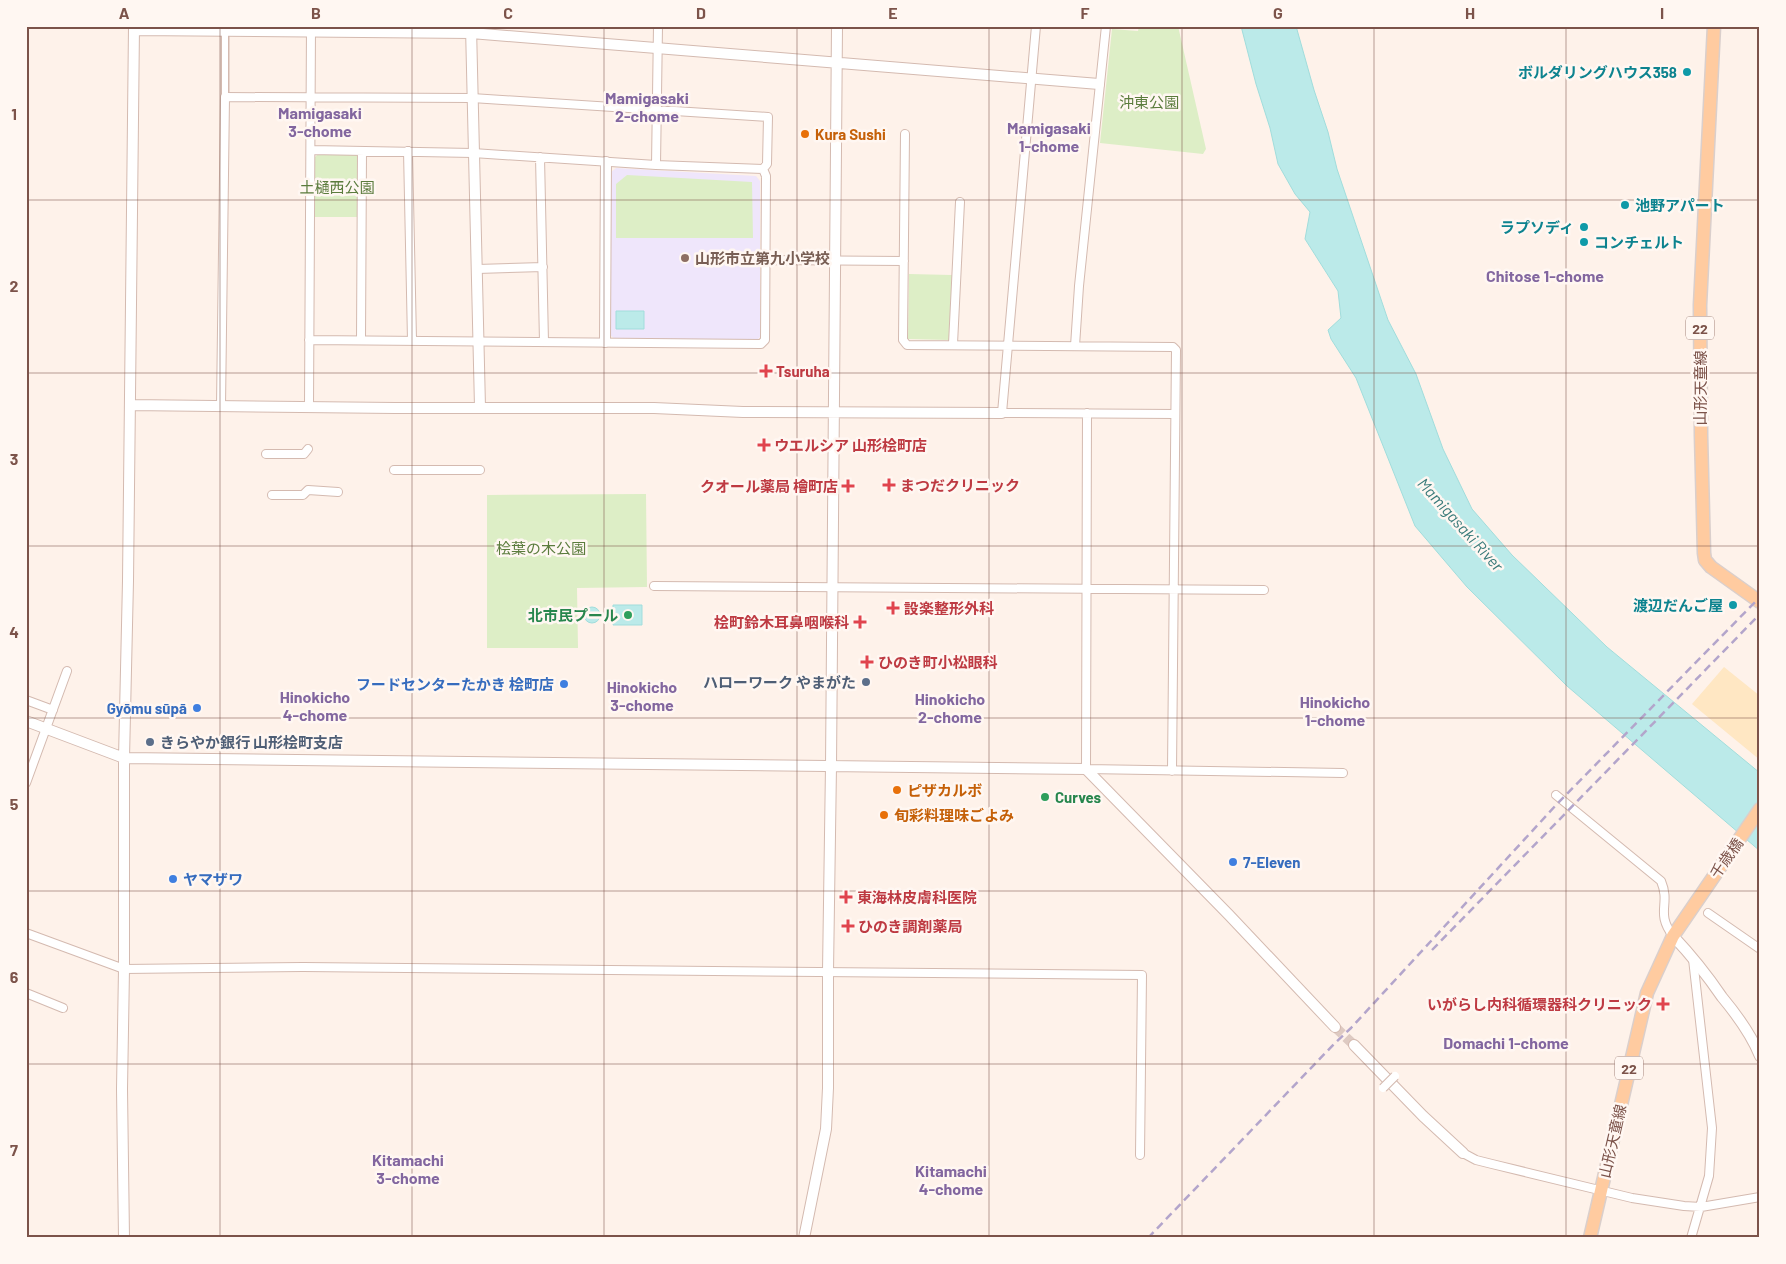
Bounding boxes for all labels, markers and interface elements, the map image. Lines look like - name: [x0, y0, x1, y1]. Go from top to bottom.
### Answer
- text: A: [119, 3, 130, 22]
- text: B: [311, 3, 321, 22]
- text: C: [503, 3, 513, 22]
- text: D: [696, 3, 706, 22]
- text: E: [888, 3, 898, 22]
- text: F: [1081, 3, 1090, 22]
- text: G: [1273, 3, 1283, 22]
- text: H: [1465, 3, 1475, 22]
- text: I: [1660, 3, 1664, 22]
- place label: ボルダリングハウス358: [1518, 63, 1677, 81]
- marker: ボルダリングハウス358: [1681, 66, 1693, 78]
- district label: Mamigasaki 2-chome: [605, 88, 689, 125]
- park label: 沖東公園: [1119, 93, 1179, 111]
- district label: Mamigasaki 3-chome: [278, 103, 362, 140]
- text: 1: [11, 104, 17, 123]
- district label: Mamigasaki 1-chome: [1007, 118, 1091, 155]
- place label: Kura Sushi: [815, 125, 886, 143]
- marker: Kura Sushi: [799, 128, 811, 140]
- park label: 土樋西公園: [299, 178, 375, 196]
- place label: 池野アパート: [1635, 196, 1725, 214]
- marker: 池野アパート: [1619, 199, 1631, 211]
- place label: ラプソディ: [1500, 218, 1574, 236]
- marker: ラプソディ: [1578, 221, 1590, 233]
- place label: コンチェルト: [1594, 233, 1684, 251]
- marker: コンチェルト: [1578, 236, 1590, 248]
- place label: 山形市立第九小学校: [695, 249, 830, 267]
- marker: 山形市立第九小学校: [679, 252, 691, 264]
- district label: Chitose 1-chome: [1486, 266, 1604, 285]
- text: 2: [10, 276, 19, 295]
- road number: 22: [1686, 316, 1714, 339]
- street label: 山形天童線: [1691, 350, 1709, 426]
- place label: Tsuruha: [776, 362, 830, 380]
- marker: Tsuruha: [760, 365, 772, 377]
- place label: ウエルシア 山形桧町店: [774, 436, 927, 454]
- marker: ウエルシア 山形桧町店: [758, 439, 770, 451]
- text: 3: [10, 449, 18, 468]
- water label: Mamigasaki River: [1414, 474, 1509, 575]
- place label: まつだクリニック: [900, 476, 1020, 494]
- place label: クオール薬局 檜町店: [700, 477, 838, 495]
- marker: まつだクリニック: [882, 478, 896, 492]
- marker: クオール薬局 檜町店: [842, 480, 854, 492]
- park label: 桧葉の木公園: [496, 539, 586, 557]
- place label: 渡辺だんご屋: [1633, 596, 1723, 614]
- place label: 設楽整形外科: [904, 599, 994, 617]
- marker: 渡辺だんご屋: [1727, 599, 1739, 611]
- marker: 設楽整形外科: [886, 601, 900, 615]
- place label: 北市民プール: [528, 606, 618, 624]
- marker: 北市民プール: [622, 609, 634, 621]
- place label: 桧町鈴木耳鼻咽喉科: [714, 613, 849, 631]
- marker: 桧町鈴木耳鼻咽喉科: [853, 615, 867, 629]
- text: 4: [9, 622, 19, 641]
- place label: ひのき町小松眼科: [878, 653, 998, 671]
- marker: ひのき町小松眼科: [860, 655, 874, 669]
- place label: ハローワーク やまがた: [703, 673, 856, 691]
- place label: フードセンターたかき 桧町店: [356, 675, 554, 693]
- marker: ハローワーク やまがた: [860, 676, 872, 688]
- district label: Hinokicho 3-chome: [607, 677, 677, 714]
- marker: フードセンターたかき 桧町店: [558, 678, 570, 690]
- district label: Hinokicho 4-chome: [280, 687, 350, 724]
- district label: Hinokicho 2-chome: [915, 689, 985, 726]
- district label: Hinokicho 1-chome: [1300, 692, 1370, 729]
- place label: Gyōmu sūpā: [107, 699, 187, 717]
- marker: Gyōmu sūpā: [191, 702, 203, 714]
- place label: きらやか銀行 山形桧町支店: [160, 733, 343, 751]
- marker: きらやか銀行 山形桧町支店: [144, 736, 156, 748]
- place label: ピザカルボ: [907, 781, 982, 799]
- marker: ピザカルボ: [891, 784, 903, 796]
- place label: Curves: [1055, 788, 1102, 806]
- marker: Curves: [1039, 791, 1051, 803]
- text: 5: [10, 794, 19, 813]
- place label: 旬彩料理味ごよみ: [894, 806, 1014, 824]
- marker: 旬彩料理味ごよみ: [878, 809, 890, 821]
- street label: 千歳橋: [1706, 834, 1746, 882]
- place label: 7-Eleven: [1243, 853, 1300, 871]
- marker: 7-Eleven: [1227, 856, 1239, 868]
- place label: ヤマザワ: [183, 870, 243, 888]
- marker: ヤマザワ: [167, 873, 179, 885]
- place label: 東海林皮膚科医院: [857, 888, 977, 906]
- marker: 東海林皮膚科医院: [839, 890, 853, 904]
- place label: ひのき調剤薬局: [858, 917, 963, 935]
- marker: ひのき調剤薬局: [842, 920, 854, 932]
- text: 6: [10, 967, 19, 986]
- place label: いがらし内科循環器科クリニック: [1427, 995, 1652, 1013]
- marker: いがらし内科循環器科クリニック: [1656, 997, 1670, 1011]
- district label: Domachi 1-chome: [1443, 1033, 1569, 1052]
- road number: 22: [1615, 1056, 1643, 1080]
- street label: 山形天童線: [1595, 1102, 1629, 1180]
- text: 7: [10, 1140, 18, 1159]
- district label: Kitamachi 3-chome: [372, 1150, 444, 1187]
- district label: Kitamachi 4-chome: [915, 1161, 987, 1198]

